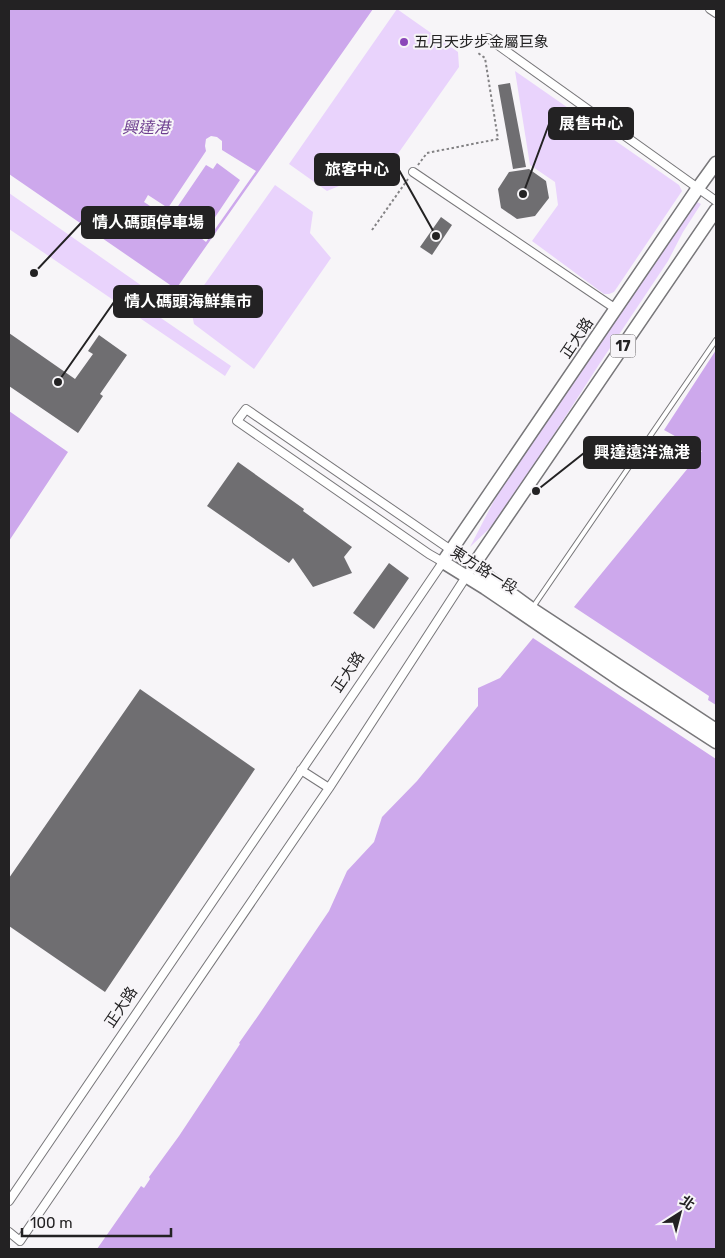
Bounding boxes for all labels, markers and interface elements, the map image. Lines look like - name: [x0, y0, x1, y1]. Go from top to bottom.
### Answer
- place label: 五月天步步金屬巨象: [414, 33, 549, 51]
- marker: 五月天步步金屬巨象: [398, 36, 410, 48]
- callout: 展售中心: [549, 108, 633, 139]
- text: 展售中心: [559, 114, 623, 133]
- water label: 興達港: [122, 118, 172, 137]
- callout: 旅客中心: [315, 154, 399, 185]
- text: 旅客中心: [325, 160, 389, 179]
- callout: 情人碼頭停車場: [82, 207, 214, 238]
- text: 情人碼頭停車場: [92, 213, 204, 232]
- callout: 情人碼頭海鮮集市: [114, 286, 262, 317]
- text: 情人碼頭海鮮集市: [124, 292, 252, 311]
- street label: 正大路: [557, 314, 597, 362]
- road number: 17: [610, 334, 636, 358]
- callout: 興達遠洋漁港: [584, 437, 700, 468]
- text: 興達遠洋漁港: [594, 443, 690, 462]
- street label: 東方路一段: [447, 542, 521, 598]
- street label: 正大路: [328, 648, 368, 696]
- street label: 正大路: [101, 983, 141, 1031]
- north arrow: [655, 1188, 705, 1238]
- text: 北: [677, 1192, 698, 1214]
- scale bar: [22, 1206, 171, 1238]
- text: 100 m: [30, 1214, 72, 1232]

